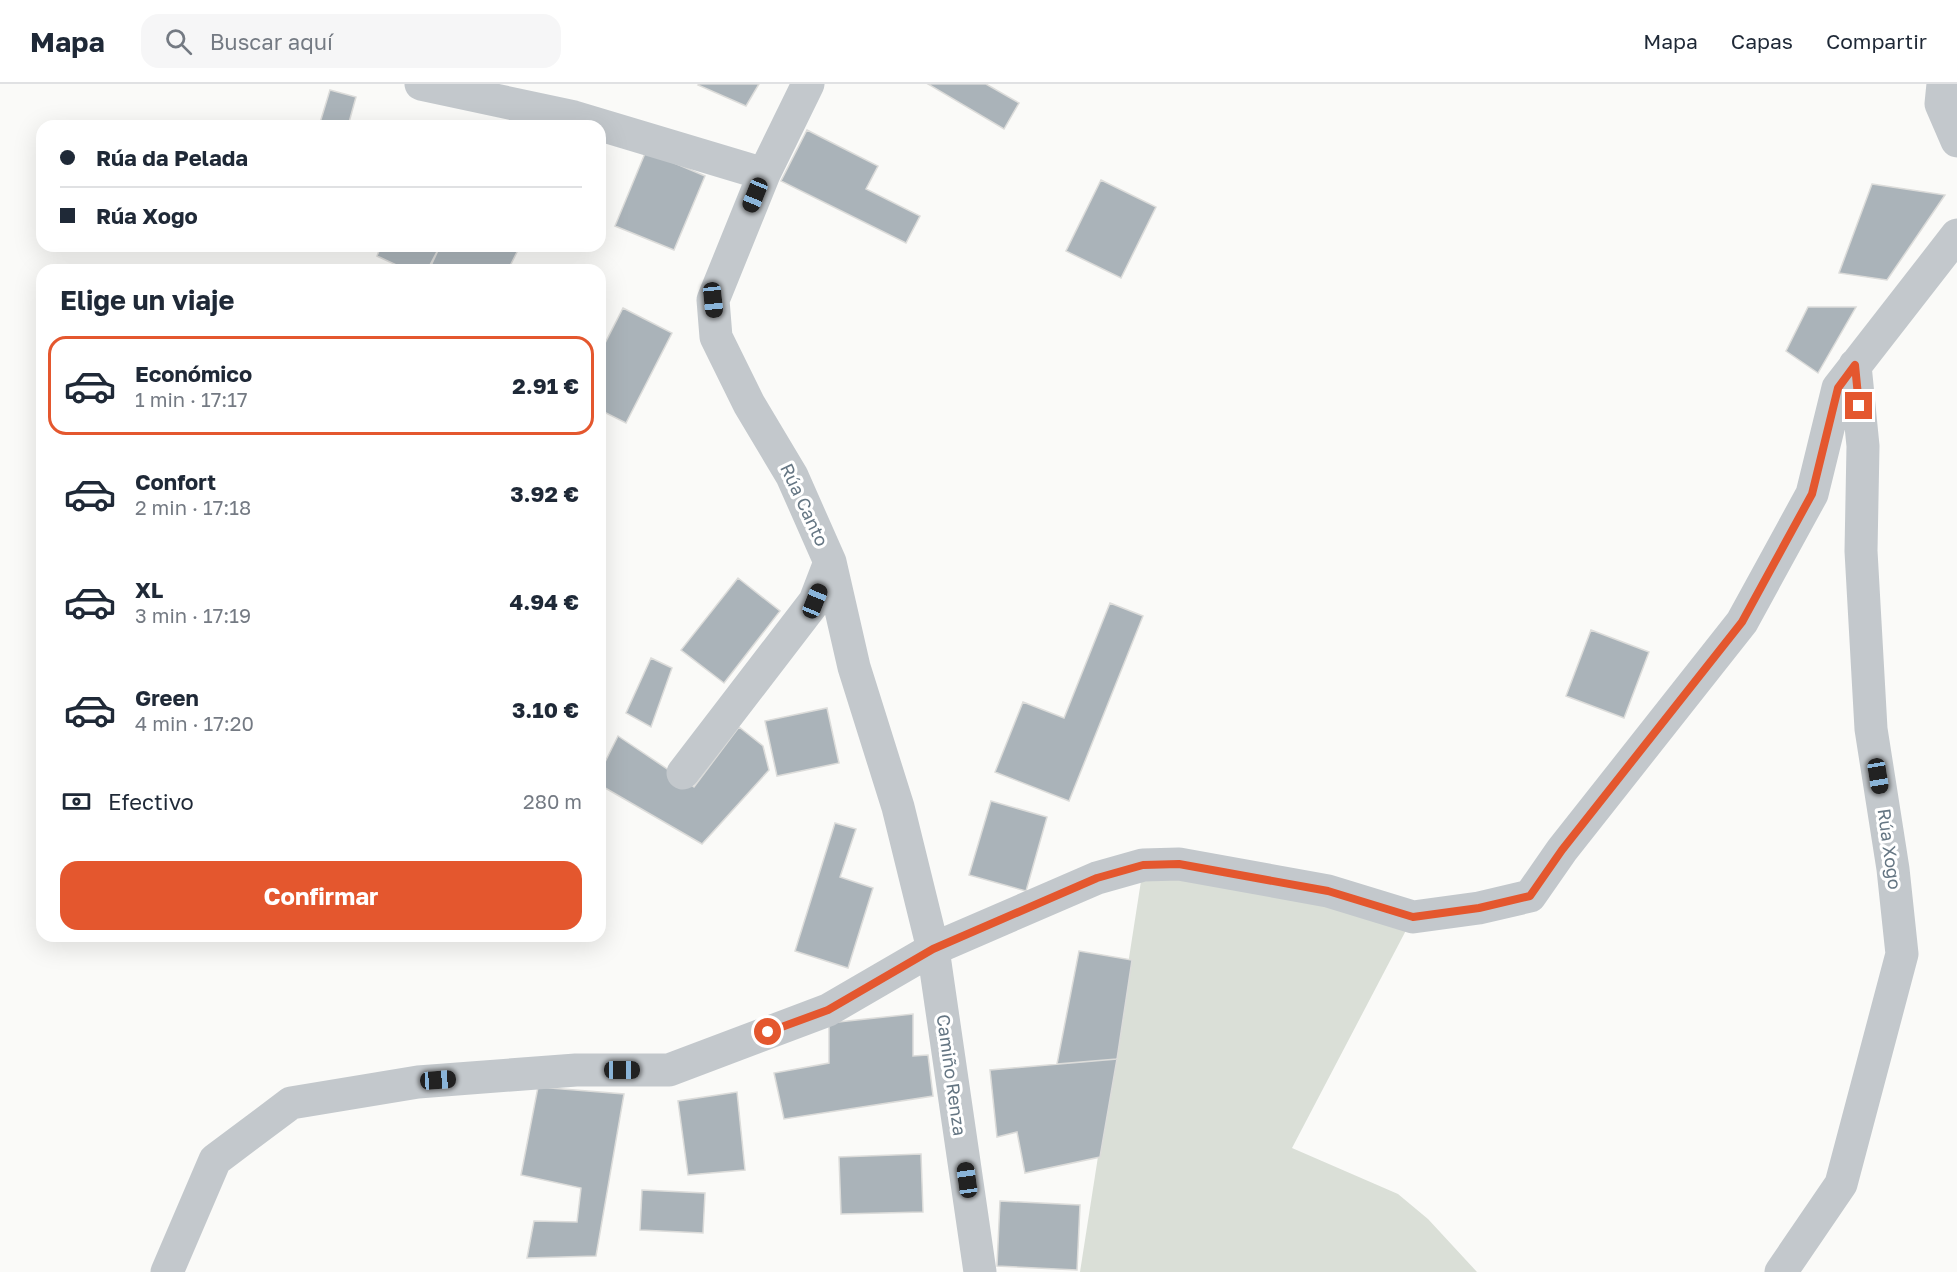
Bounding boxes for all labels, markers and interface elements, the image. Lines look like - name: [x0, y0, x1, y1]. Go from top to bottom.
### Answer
- search box: [141, 14, 561, 68]
- text: Mapa: [30, 25, 105, 58]
- icon: search: [162, 25, 195, 58]
- text: Buscar aquí: [210, 28, 333, 55]
- text: Mapa: [1643, 28, 1698, 54]
- text: Capas: [1731, 28, 1793, 54]
- text: Compartir: [1826, 28, 1927, 54]
- text: Rúa da Pelada: [96, 144, 248, 171]
- car: [740, 175, 770, 215]
- text: Rúa Xogo: [96, 202, 198, 229]
- car: [702, 281, 724, 319]
- text: Elige un viaje: [60, 284, 234, 316]
- icon: car: [63, 359, 117, 413]
- text: Económico: [135, 360, 252, 387]
- text: 2.91 €: [512, 372, 579, 399]
- text: 1 min · 17:17: [135, 387, 248, 411]
- route end: [1845, 392, 1872, 419]
- street label: Rúa Canto: [776, 460, 834, 549]
- icon: car: [63, 467, 117, 521]
- text: Confort: [135, 468, 216, 495]
- text: 3.92 €: [510, 480, 579, 507]
- text: 2 min · 17:18: [135, 495, 251, 519]
- icon: car: [63, 575, 117, 629]
- text: XL: [135, 576, 163, 603]
- car: [800, 581, 830, 621]
- text: 4.94 €: [509, 588, 579, 615]
- text: 3 min · 17:19: [135, 603, 251, 627]
- icon: car: [63, 683, 117, 737]
- text: Green: [135, 684, 199, 711]
- text: 3.10 €: [512, 696, 579, 723]
- text: 4 min · 17:20: [135, 711, 254, 735]
- car: [1866, 757, 1890, 795]
- icon: cash: [60, 785, 93, 818]
- text: Efectivo: [108, 788, 194, 815]
- text: 280 m: [523, 789, 582, 813]
- street label: Rúa Xogo: [1873, 807, 1907, 891]
- button: Confirmar: [60, 861, 582, 930]
- street label: Camiño Renza: [933, 1013, 971, 1137]
- route start: [754, 1018, 781, 1045]
- car: [604, 1061, 640, 1079]
- car: [419, 1070, 457, 1090]
- car: [956, 1161, 978, 1199]

